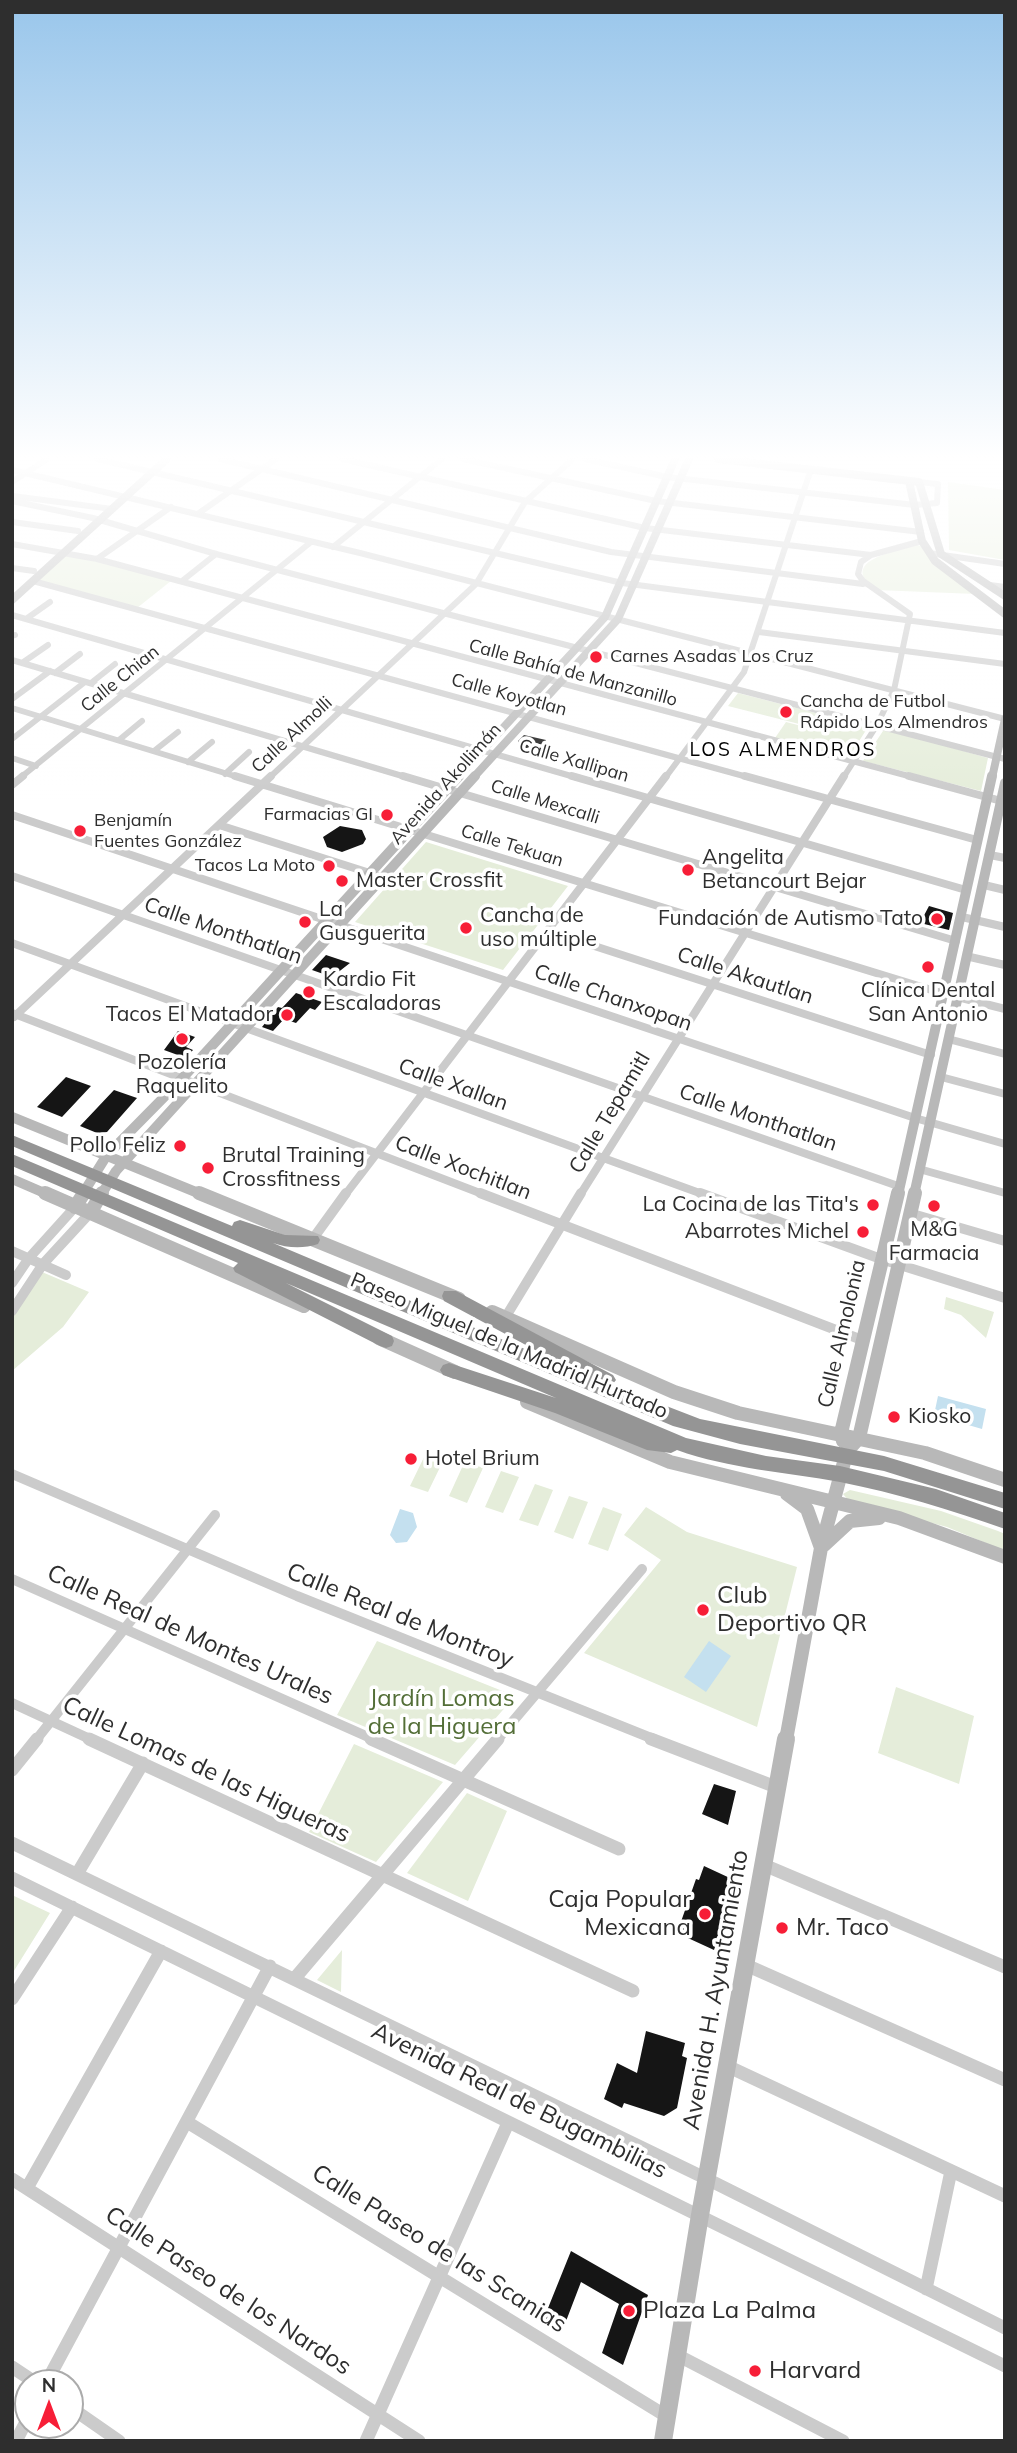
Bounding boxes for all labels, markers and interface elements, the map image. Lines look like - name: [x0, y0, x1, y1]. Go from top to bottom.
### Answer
- street label: Calle Bahía de Manzanillo: [466, 635, 680, 711]
- street label: Calle Chian: [77, 641, 163, 717]
- place label: Carnes Asadas Los Cruz: [610, 646, 814, 668]
- marker: Carnes Asadas Los Cruz: [588, 649, 604, 665]
- street label: Calle Koyotlan: [449, 669, 569, 721]
- place label: Cancha de Futbol Rápido Los Almendros: [800, 691, 988, 734]
- street label: Calle Almolli: [247, 692, 337, 778]
- marker: Cancha de Futbol Rápido Los Almendros: [778, 704, 794, 720]
- street label: Avenida Akollimán: [386, 719, 506, 849]
- street label: Calle Xallipan: [517, 735, 631, 787]
- district label: LOS ALMENDROS: [691, 739, 875, 761]
- street label: Calle Mexcalli: [488, 775, 602, 829]
- place label: Farmacias GI: [264, 804, 373, 826]
- marker: Farmacias GI: [379, 807, 395, 823]
- place label: Benjamín Fuentes González: [94, 810, 242, 852]
- street label: Calle Tekuan: [458, 820, 566, 872]
- marker: Benjamín Fuentes González: [72, 823, 88, 839]
- place label: Angelita Betancourt Bejar: [702, 845, 866, 895]
- place label: Tacos La Moto: [195, 855, 315, 877]
- marker: Tacos La Moto: [321, 858, 337, 874]
- marker: Angelita Betancourt Bejar: [680, 862, 696, 878]
- place label: Master Crossfit: [356, 868, 503, 894]
- marker: Master Crossfit: [334, 873, 350, 889]
- street label: Calle Monthatlan: [141, 892, 305, 970]
- place label: La Gusguerita: [319, 897, 426, 947]
- place label: Cancha de uso múltiple: [480, 903, 597, 953]
- place label: Fundación de Autismo Tato: [658, 906, 923, 932]
- marker: Fundación de Autismo Tato: [929, 911, 945, 927]
- marker: La Gusguerita: [297, 914, 313, 930]
- marker: Cancha de uso múltiple: [458, 920, 474, 936]
- street label: Calle Akautlan: [674, 942, 816, 1010]
- street label: Calle Chanxopan: [531, 959, 695, 1037]
- marker: Clínica Dental San Antonio: [920, 959, 936, 975]
- place label: Kardio Fit Escaladoras: [323, 967, 441, 1017]
- place label: Clínica Dental San Antonio: [861, 978, 995, 1028]
- marker: Kardio Fit Escaladoras: [301, 984, 317, 1000]
- place label: Tacos El Matador: [106, 1002, 273, 1028]
- marker: Tacos El Matador: [279, 1007, 295, 1023]
- marker: Pozolería Raquelito: [174, 1031, 190, 1047]
- street label: Calle Tepamitl: [564, 1048, 656, 1178]
- place label: Pozolería Raquelito: [136, 1050, 228, 1100]
- street label: Calle Xallan: [395, 1054, 511, 1116]
- street label: Calle Monthatlan: [676, 1079, 840, 1157]
- street label: Calle Xochitlan: [391, 1130, 535, 1206]
- place label: Pollo Feliz: [70, 1133, 166, 1159]
- marker: Pollo Feliz: [172, 1138, 188, 1154]
- place label: Brutal Training Crossfitness: [222, 1143, 365, 1193]
- marker: Brutal Training Crossfitness: [200, 1160, 216, 1176]
- place label: La Cocina de las Tita's: [642, 1192, 859, 1218]
- marker: La Cocina de las Tita's: [865, 1197, 881, 1213]
- marker: M&G Farmacia: [926, 1198, 942, 1214]
- place label: M&G Farmacia: [889, 1217, 979, 1267]
- place label: Abarrotes Michel: [685, 1219, 849, 1245]
- marker: Abarrotes Michel: [855, 1224, 871, 1240]
- street label: Calle Almolonia: [813, 1257, 871, 1411]
- street label: Paseo Miguel de la Madrid Hurtado: [347, 1268, 671, 1424]
- place label: Kiosko: [908, 1404, 971, 1430]
- marker: Kiosko: [886, 1409, 902, 1425]
- place label: Hotel Brium: [425, 1446, 540, 1472]
- marker: Hotel Brium: [403, 1451, 419, 1467]
- street label: Calle Real de Montroy: [282, 1557, 518, 1675]
- street label: Calle Real de Montes Urales: [43, 1559, 337, 1711]
- place label: Club Deportivo QR: [717, 1582, 867, 1638]
- marker: Club Deportivo QR: [695, 1602, 711, 1618]
- park label: Jardín Lomas de la Higuera: [368, 1685, 516, 1741]
- street label: Calle Lomas de las Higueras: [58, 1691, 354, 1849]
- street label: Avenida H. Ayuntamiento: [677, 1848, 755, 2132]
- place label: Caja Popular Mexicana: [548, 1886, 691, 1942]
- marker: Caja Popular Mexicana: [697, 1906, 713, 1922]
- place label: Mr. Taco: [796, 1914, 889, 1942]
- marker: Mr. Taco: [774, 1920, 790, 1936]
- street label: Avenida Real de Bugambilias: [367, 2017, 671, 2185]
- street label: Calle Paseo de las Scanias: [306, 2159, 572, 2339]
- street label: Calle Paseo de los Nardos: [99, 2201, 357, 2381]
- place label: Plaza La Palma: [643, 2297, 816, 2325]
- marker: Plaza La Palma: [621, 2303, 637, 2319]
- place label: Harvard: [769, 2357, 861, 2385]
- marker: Harvard: [747, 2363, 763, 2379]
- north arrow: [14, 2369, 84, 2439]
- text: N: [42, 2373, 56, 2397]

